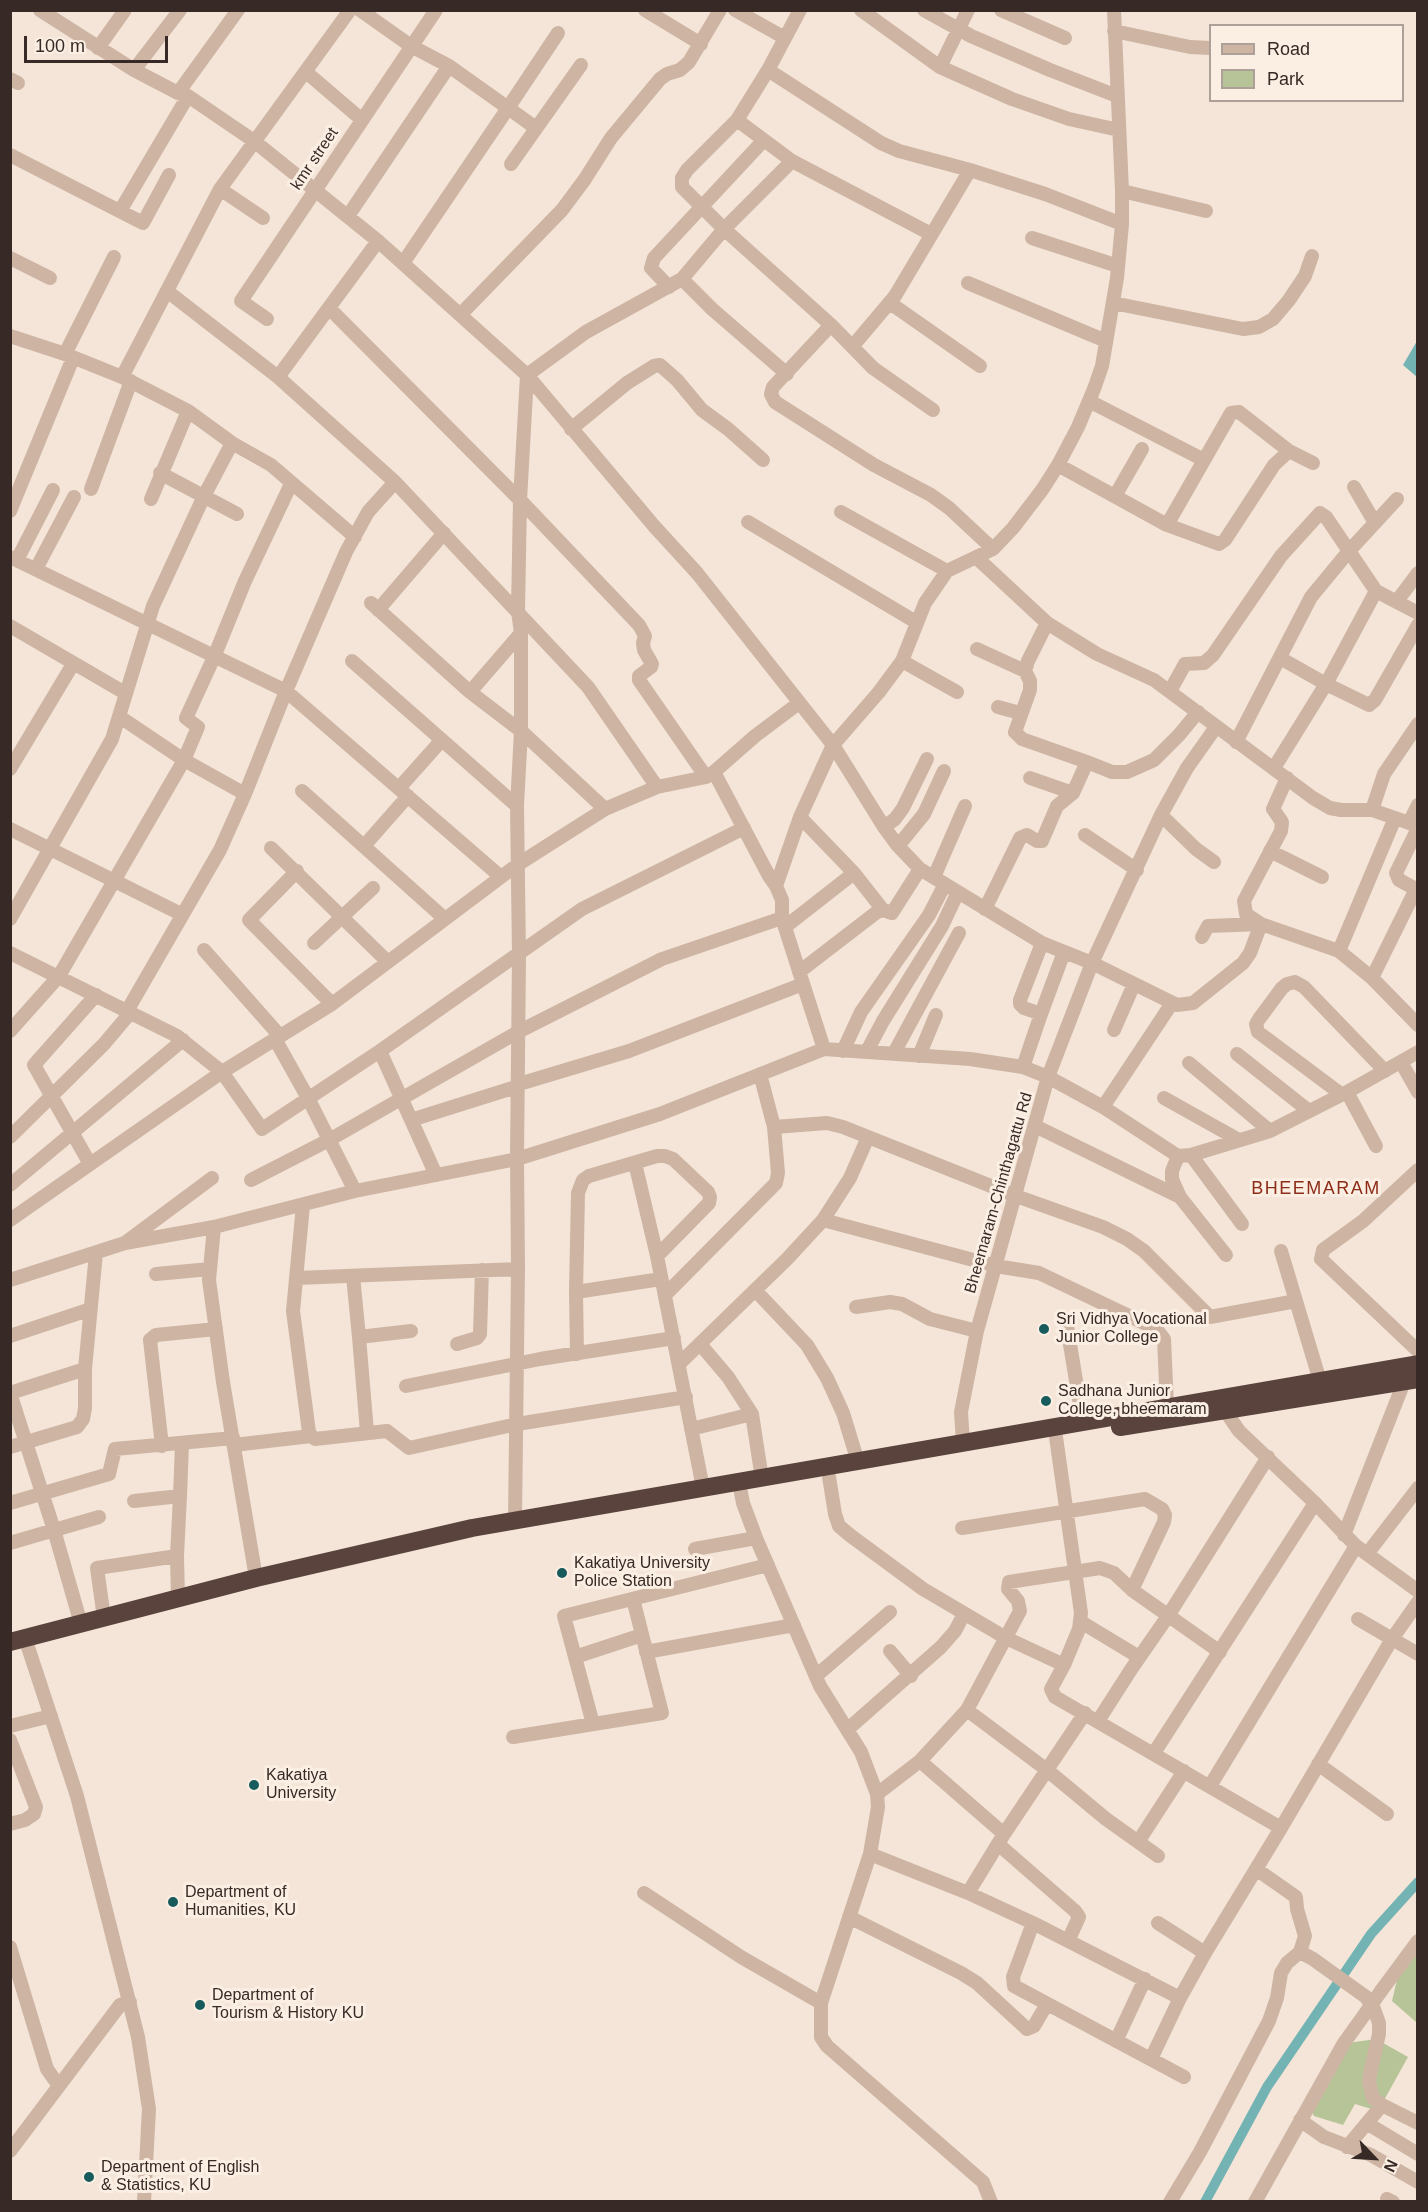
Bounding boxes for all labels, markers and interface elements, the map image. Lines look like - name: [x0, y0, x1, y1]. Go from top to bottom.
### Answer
- scale bar: [27, 24, 171, 62]
- legend: [1209, 24, 1404, 102]
- text: 100 m: [35, 36, 85, 56]
- text: Road: [1267, 39, 1310, 59]
- text: Park: [1267, 69, 1304, 89]
- street label: kmr street: [287, 124, 343, 194]
- street label: Bheemaram-Chinthagattu Rd: [961, 1090, 1037, 1296]
- district label: BHEEMARAM: [1251, 1178, 1381, 1200]
- place label: Sri Vidhya Vocational Junior College: [1056, 1310, 1207, 1348]
- marker: Sri Vidhya Vocational Junior College: [1037, 1322, 1051, 1336]
- place label: Sadhana Junior College, bheemaram: [1058, 1382, 1207, 1420]
- marker: Sadhana Junior College, bheemaram: [1039, 1394, 1053, 1408]
- place label: Kakatiya University Police Station: [574, 1554, 710, 1592]
- marker: Kakatiya University Police Station: [555, 1566, 569, 1580]
- place label: Kakatiya University: [266, 1766, 336, 1804]
- marker: Kakatiya University: [247, 1778, 261, 1792]
- place label: Department of Humanities, KU: [185, 1883, 296, 1921]
- marker: Department of Humanities, KU: [166, 1895, 180, 1909]
- place label: Department of Tourism & History KU: [212, 1986, 364, 2024]
- marker: Department of Tourism & History KU: [193, 1998, 207, 2012]
- north arrow: [1344, 2128, 1404, 2188]
- text: N: [1381, 2157, 1401, 2175]
- place label: Department of English & Statistics, KU: [101, 2158, 259, 2196]
- marker: Department of English & Statistics, KU: [82, 2170, 96, 2184]

